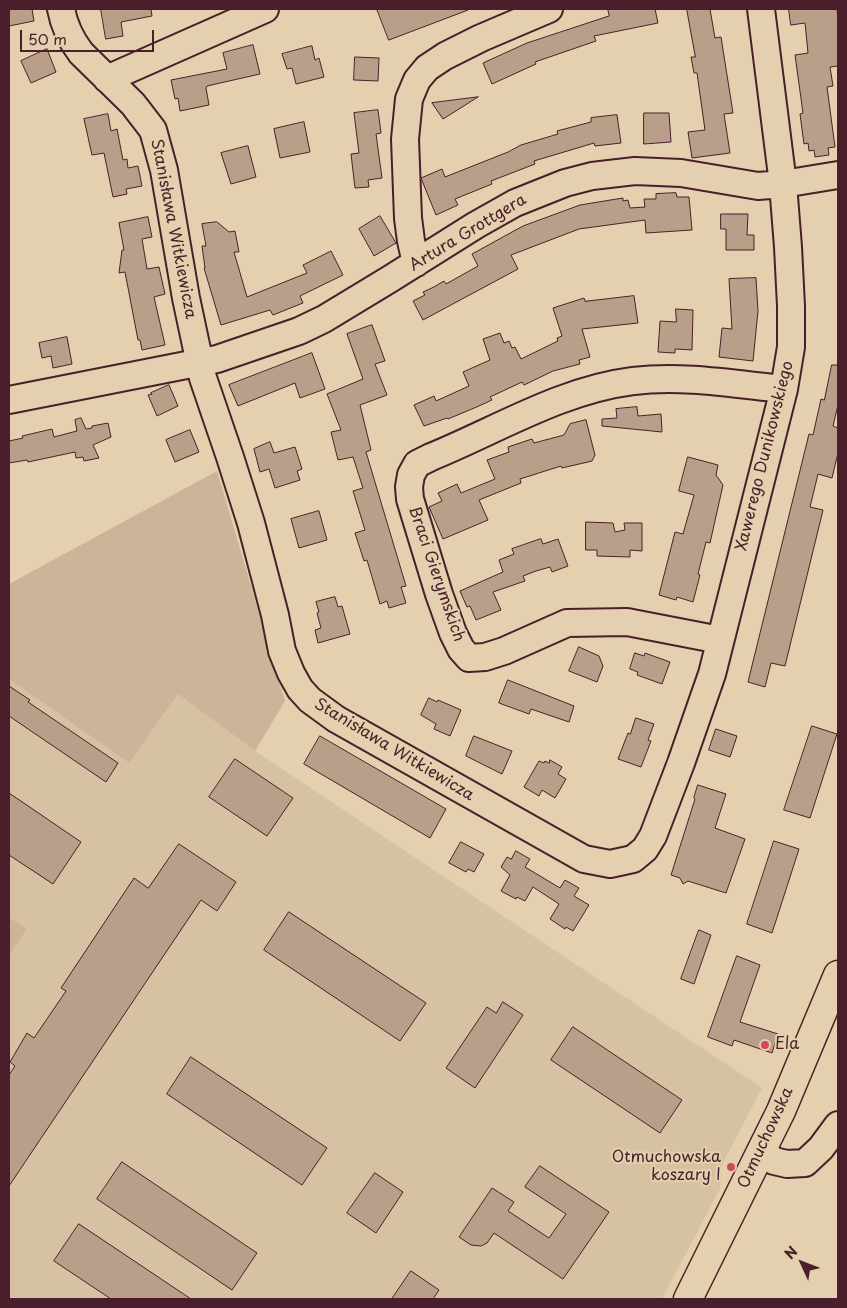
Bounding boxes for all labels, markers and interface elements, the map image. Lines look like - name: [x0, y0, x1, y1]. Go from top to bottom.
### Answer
- scale bar: [22, 20, 156, 52]
- text: 50 m: [28, 27, 67, 50]
- street label: Stanisława Witkiewicza: [146, 137, 200, 321]
- street label: Artura Grottgera: [406, 190, 530, 276]
- street label: Xawerego Dunikowskiego: [732, 359, 798, 553]
- street label: Braci Gierymskich: [404, 504, 468, 644]
- street label: Stanisława Witkiewicza: [311, 695, 477, 805]
- place label: Ela: [775, 1035, 799, 1055]
- marker: Ela: [759, 1039, 771, 1051]
- street label: Otmuchowska: [734, 1084, 798, 1192]
- place label: Otmuchowska koszary I: [612, 1148, 721, 1186]
- marker: Otmuchowska koszary I: [725, 1161, 737, 1173]
- north arrow: [777, 1238, 827, 1288]
- text: N: [779, 1241, 802, 1264]

